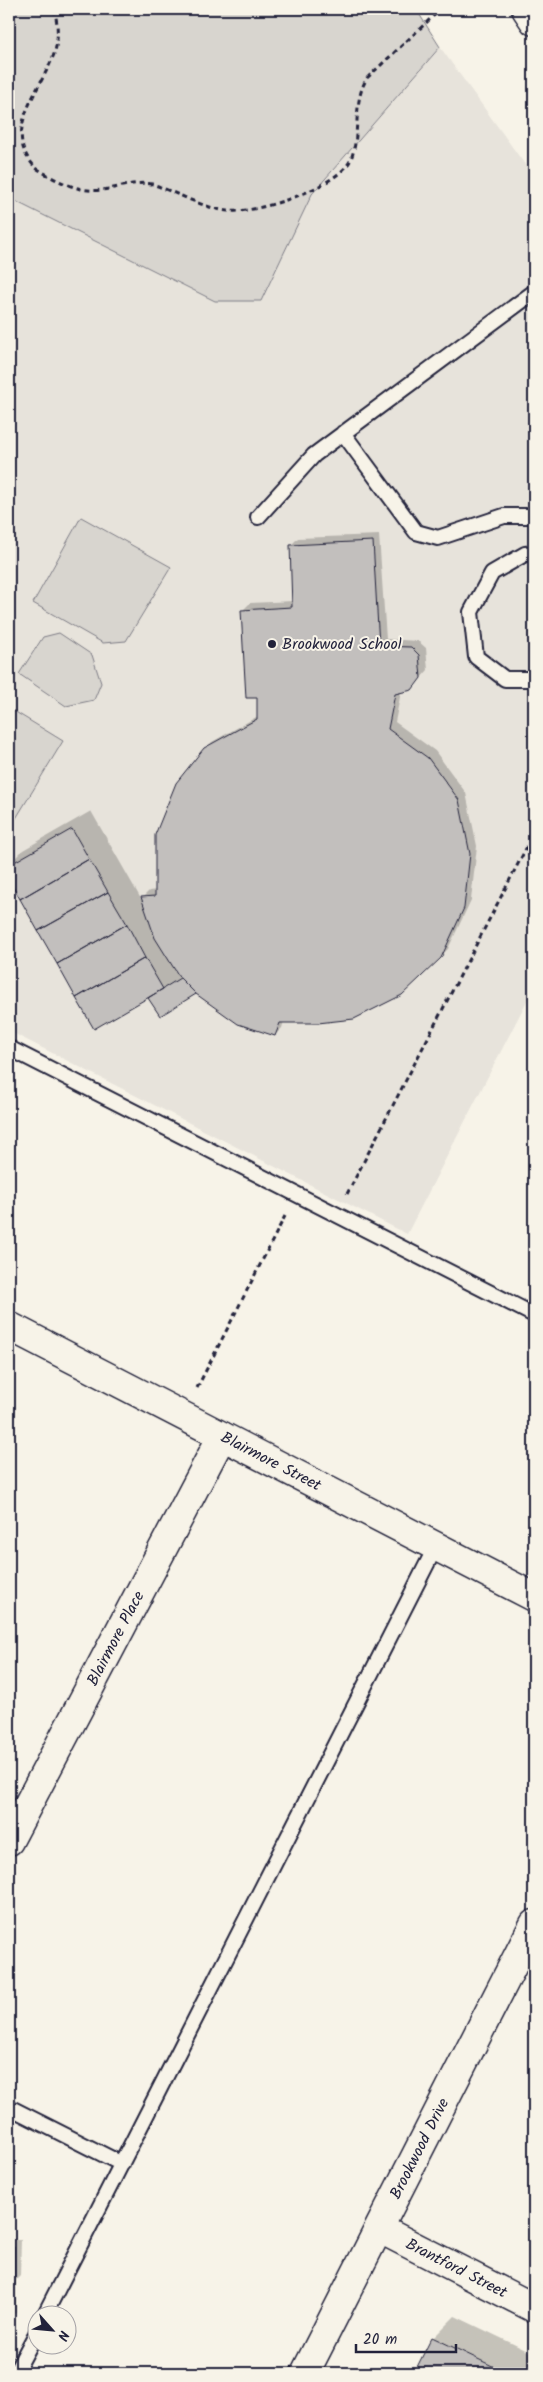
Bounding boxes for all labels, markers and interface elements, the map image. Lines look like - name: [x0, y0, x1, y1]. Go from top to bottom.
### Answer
- place label: Brookwood School: [282, 632, 402, 657]
- marker: Brookwood School: [266, 638, 278, 650]
- street label: Blairmore Street: [216, 1425, 327, 1498]
- street label: Blairmore Place: [80, 1586, 151, 1690]
- street label: Brookwood Drive: [383, 2094, 456, 2203]
- street label: Brantford Street: [401, 2232, 512, 2305]
- north arrow: [28, 2304, 78, 2354]
- scale bar: [356, 2322, 456, 2354]
- text: N: [51, 2327, 75, 2345]
- text: 20 m: [363, 2328, 397, 2352]

